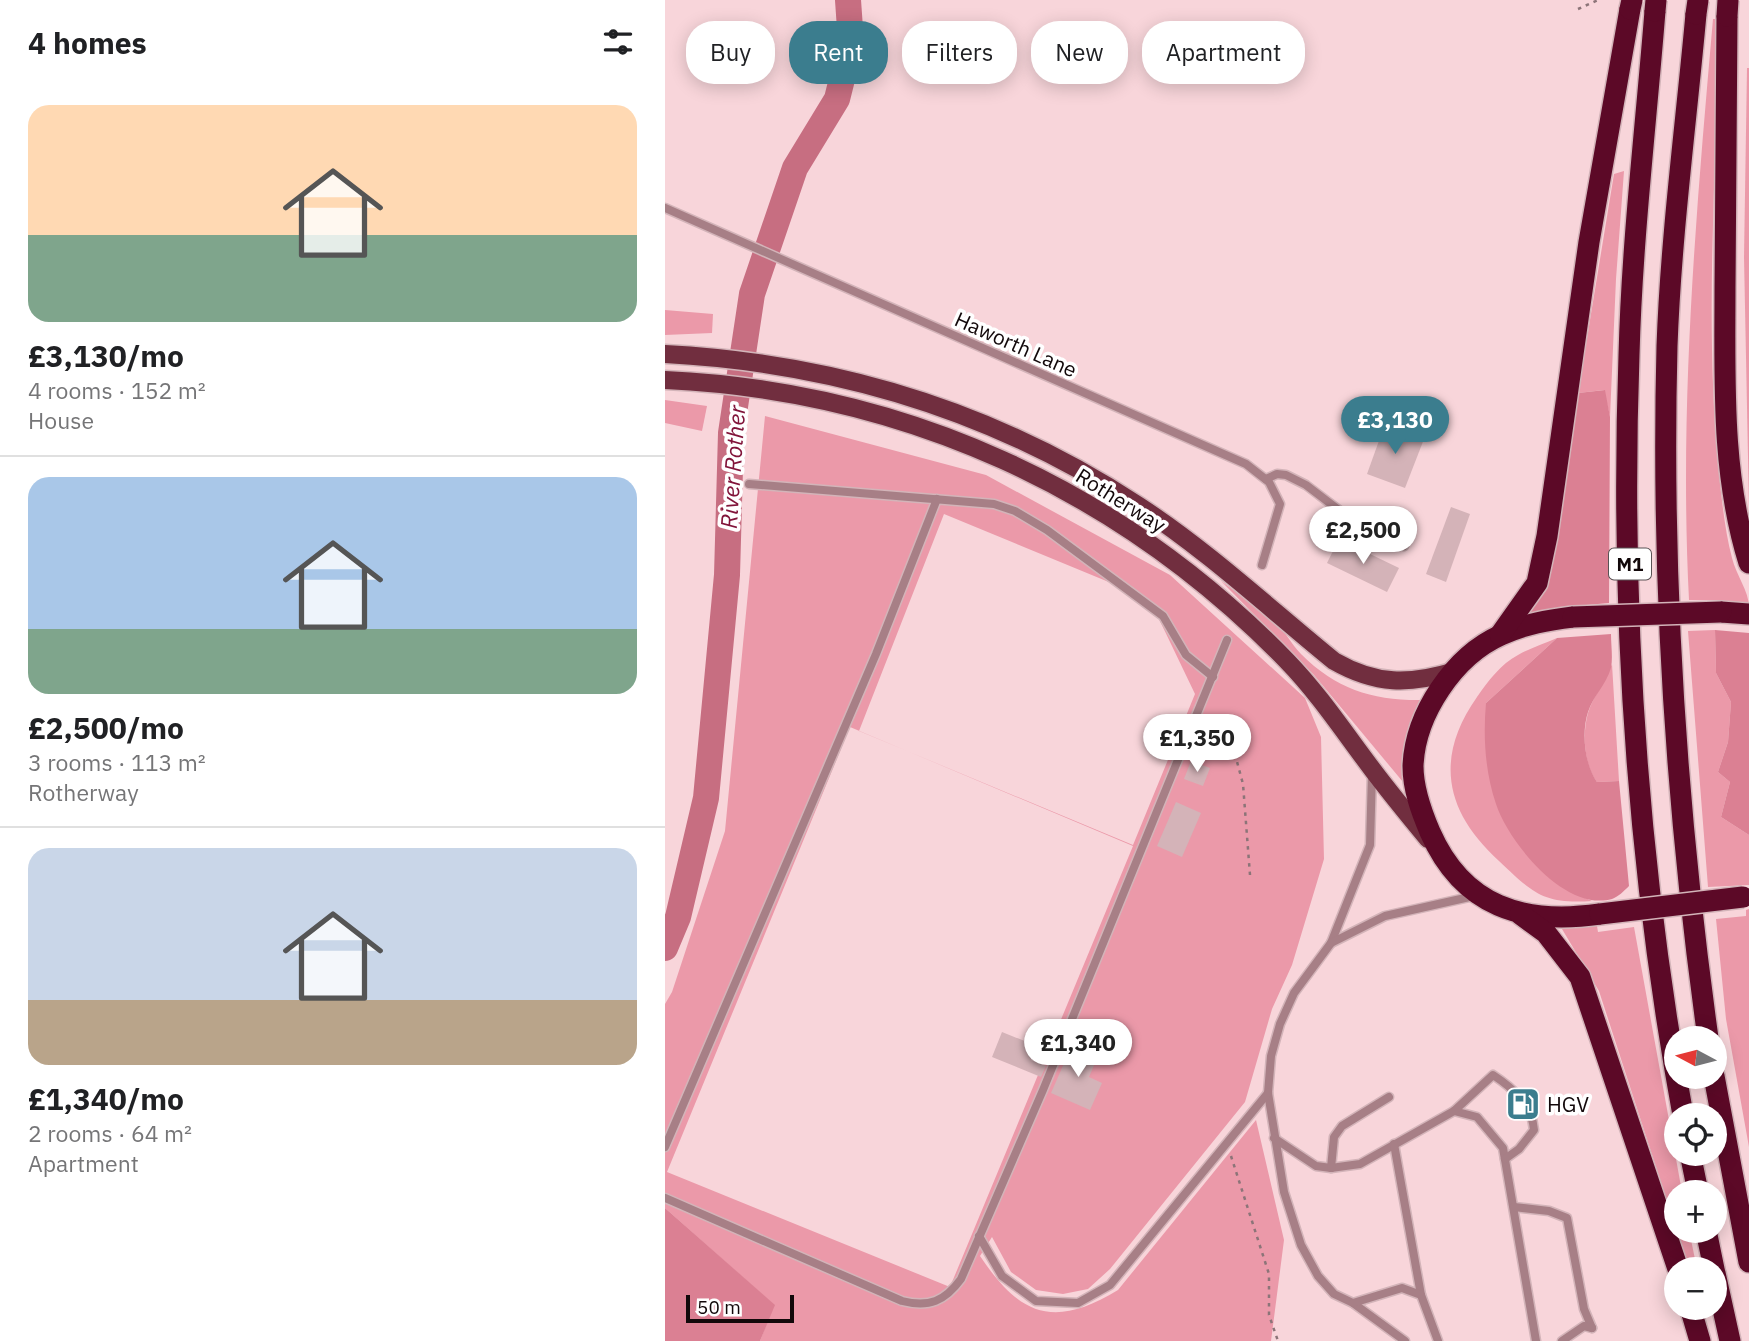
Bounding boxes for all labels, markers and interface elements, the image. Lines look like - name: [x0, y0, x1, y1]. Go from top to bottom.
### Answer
- chip: Buy: [686, 21, 775, 84]
- chip: Rent: [789, 21, 888, 84]
- chip: Filters: [902, 21, 1017, 84]
- chip: New: [1031, 21, 1128, 84]
- chip: Apartment: [1142, 21, 1305, 84]
- text: 4 homes: [28, 23, 147, 62]
- icon: filters: [599, 23, 637, 61]
- icon: home: [270, 150, 396, 276]
- street label: Haworth Lane: [950, 305, 1082, 383]
- text: £3,130/mo: [28, 336, 184, 375]
- text: 4 rooms · 152 m²: [28, 375, 206, 405]
- pin: £3,130: [1338, 396, 1452, 456]
- water label: River Rother: [713, 404, 751, 530]
- text: £3,130: [1357, 404, 1433, 434]
- text: House: [28, 405, 94, 435]
- street label: Rotherway: [1071, 461, 1172, 539]
- pin: £2,500: [1306, 506, 1420, 566]
- text: £2,500: [1325, 514, 1401, 544]
- icon: home: [270, 522, 396, 648]
- road number: M1: [1609, 548, 1651, 580]
- text: £2,500/mo: [28, 708, 184, 747]
- pin: £1,350: [1140, 714, 1254, 774]
- text: £1,350: [1159, 722, 1235, 752]
- text: 3 rooms · 113 m²: [28, 747, 206, 777]
- text: Rotherway: [28, 777, 139, 807]
- icon: home: [270, 893, 396, 1019]
- pin: £1,340: [1021, 1020, 1135, 1079]
- north arrow: [1664, 1026, 1727, 1088]
- map controls: [1664, 1026, 1727, 1320]
- text: £1,340: [1040, 1027, 1116, 1057]
- text: £1,340/mo: [28, 1079, 184, 1118]
- fuel station icon: HGV: [1504, 1085, 1542, 1123]
- place label: HGV: [1547, 1090, 1589, 1118]
- button: locate: [1664, 1103, 1727, 1166]
- text: 2 rooms · 64 m²: [28, 1118, 192, 1148]
- text: Apartment: [28, 1148, 139, 1178]
- button: +: [1664, 1180, 1727, 1243]
- button: −: [1664, 1257, 1727, 1320]
- scale bar: [686, 1292, 795, 1324]
- text: 50 m: [697, 1295, 741, 1319]

